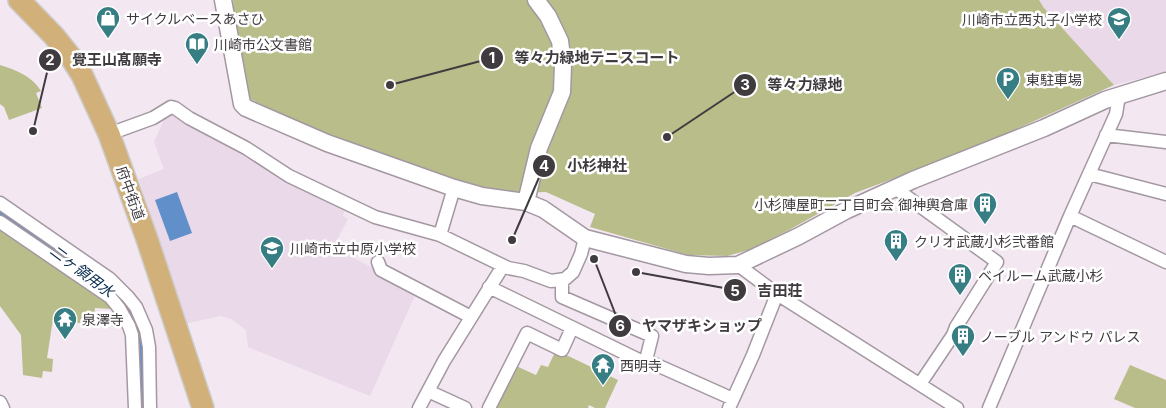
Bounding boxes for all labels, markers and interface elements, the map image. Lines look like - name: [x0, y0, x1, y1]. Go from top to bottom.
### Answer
- shop icon: サイクルベースあさひ: [95, 5, 121, 39]
- school or university icon: 川崎市立西丸子小学校: [1106, 6, 1132, 40]
- place label: サイクルベースあさひ: [126, 10, 265, 27]
- place label: 川崎市立西丸子小学校: [962, 11, 1102, 28]
- library icon: 川崎市公文書館: [184, 31, 210, 65]
- place label: 川崎市公文書館: [214, 36, 312, 53]
- callout: 等々力緑地テニスコート: [480, 43, 690, 73]
- callout: 覺王山髙願寺: [37, 45, 172, 75]
- text: 1: [489, 48, 495, 67]
- text: 等々力緑地テニスコート: [514, 48, 680, 67]
- text: 2: [45, 50, 55, 69]
- text: 覺王山髙願寺: [72, 50, 162, 69]
- parking icon: 東駐車場: [995, 66, 1021, 100]
- callout: 等々力緑地: [733, 70, 853, 100]
- place label: 東駐車場: [1026, 71, 1082, 88]
- text: 3: [740, 75, 750, 94]
- text: 等々力緑地: [767, 75, 843, 94]
- callout: 小杉神社: [532, 151, 637, 181]
- text: 4: [539, 156, 549, 175]
- text: 小杉神社: [567, 156, 627, 175]
- street label: 府中街道: [113, 164, 149, 222]
- building icon: 小杉陣屋町二丁目町会 御神輿倉庫: [972, 191, 998, 225]
- place label: 小杉陣屋町二丁目町会 御神輿倉庫: [754, 196, 968, 213]
- building icon: クリオ武蔵小杉弐番館: [883, 228, 909, 262]
- place label: クリオ武蔵小杉弐番館: [914, 233, 1054, 250]
- school or university icon: 川崎市立中原小学校: [259, 235, 285, 269]
- place label: 川崎市立中原小学校: [290, 240, 416, 257]
- water label: 二ヶ領用水: [46, 241, 119, 302]
- building icon: ベイルーム武蔵小杉: [947, 262, 973, 296]
- place label: ベイルーム武蔵小杉: [978, 267, 1104, 284]
- callout: 吉田荘: [723, 275, 813, 305]
- text: 5: [730, 281, 740, 300]
- text: 吉田荘: [757, 281, 803, 300]
- temple icon: 泉澤寺: [52, 306, 78, 340]
- place label: 泉澤寺: [82, 311, 124, 328]
- callout: ヤマザキショップ: [607, 311, 772, 341]
- text: 6: [615, 316, 625, 335]
- text: ヤマザキショップ: [642, 316, 762, 335]
- building icon: ノーブル アンドウ パレス: [950, 323, 976, 357]
- place label: ノーブル アンドウ パレス: [980, 328, 1140, 345]
- temple icon: 西明寺: [590, 352, 616, 386]
- place label: 西明寺: [620, 357, 662, 374]

